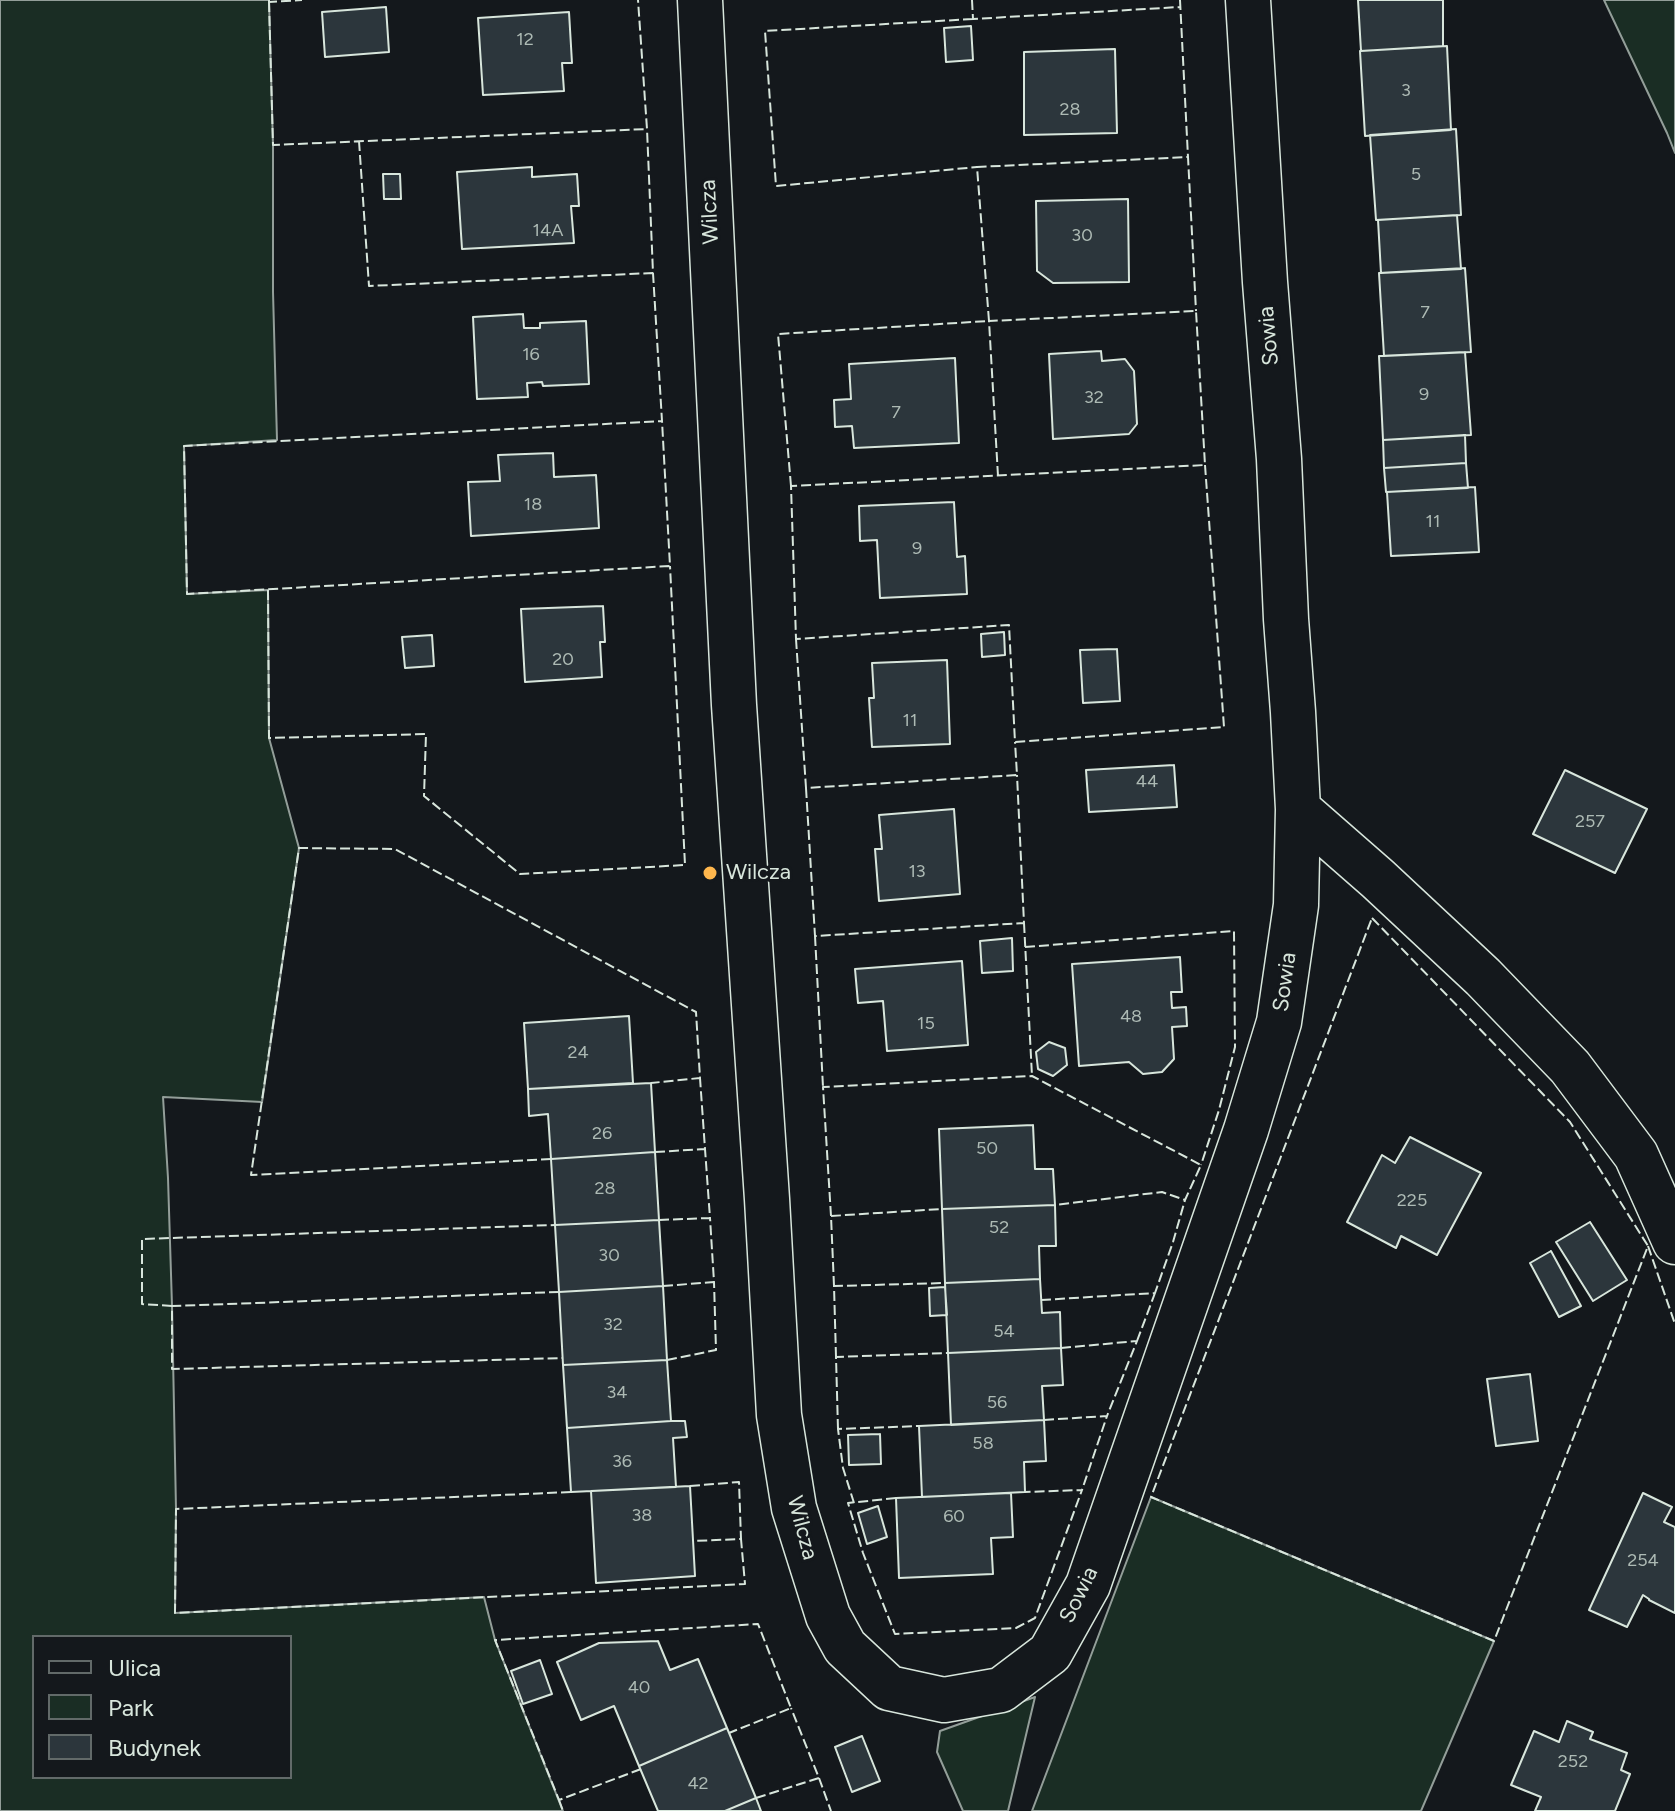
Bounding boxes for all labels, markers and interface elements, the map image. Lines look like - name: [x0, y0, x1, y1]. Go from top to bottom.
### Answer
- house number: 12: [516, 29, 534, 51]
- house number: 3: [1401, 80, 1411, 102]
- house number: 28: [1059, 99, 1081, 121]
- house number: 5: [1411, 164, 1421, 186]
- street label: Wilcza: [695, 179, 725, 245]
- house number: 14A: [533, 220, 563, 242]
- house number: 30: [1071, 225, 1093, 247]
- house number: 7: [1420, 302, 1430, 324]
- street label: Sowia: [1253, 305, 1285, 367]
- house number: 16: [522, 344, 540, 366]
- house number: 9: [1419, 384, 1429, 406]
- house number: 32: [1084, 387, 1104, 409]
- house number: 7: [891, 402, 901, 424]
- house number: 18: [524, 494, 542, 516]
- house number: 11: [1426, 511, 1440, 533]
- house number: 9: [912, 538, 922, 560]
- house number: 20: [552, 649, 574, 671]
- house number: 11: [903, 710, 917, 732]
- house number: 44: [1136, 771, 1158, 793]
- house number: 257: [1575, 811, 1605, 833]
- place label: Wilcza: [726, 860, 791, 886]
- house number: 13: [908, 861, 926, 883]
- marker: Wilcza: [701, 864, 719, 882]
- street label: Sowia: [1268, 951, 1302, 1013]
- house number: 48: [1120, 1006, 1142, 1028]
- house number: 15: [917, 1013, 935, 1035]
- house number: 24: [567, 1042, 589, 1064]
- house number: 26: [592, 1123, 612, 1145]
- house number: 50: [976, 1138, 998, 1160]
- house number: 28: [594, 1178, 616, 1200]
- house number: 225: [1397, 1190, 1427, 1212]
- house number: 52: [989, 1217, 1009, 1239]
- house number: 30: [598, 1245, 620, 1267]
- house number: 32: [603, 1314, 623, 1336]
- house number: 54: [993, 1321, 1015, 1343]
- house number: 34: [607, 1382, 627, 1404]
- house number: 56: [987, 1392, 1007, 1414]
- house number: 58: [972, 1433, 994, 1455]
- house number: 36: [612, 1451, 632, 1473]
- street label: Wilcza: [781, 1493, 823, 1563]
- house number: 38: [632, 1505, 652, 1527]
- house number: 60: [943, 1506, 965, 1528]
- house number: 254: [1627, 1550, 1659, 1572]
- street label: Sowia: [1054, 1562, 1104, 1628]
- legend: [32, 1635, 292, 1779]
- text: Ulica: [108, 1653, 161, 1682]
- house number: 40: [628, 1677, 650, 1699]
- text: Park: [108, 1693, 154, 1722]
- text: Budynek: [108, 1733, 201, 1762]
- house number: 252: [1558, 1751, 1588, 1773]
- house number: 42: [687, 1773, 709, 1795]

